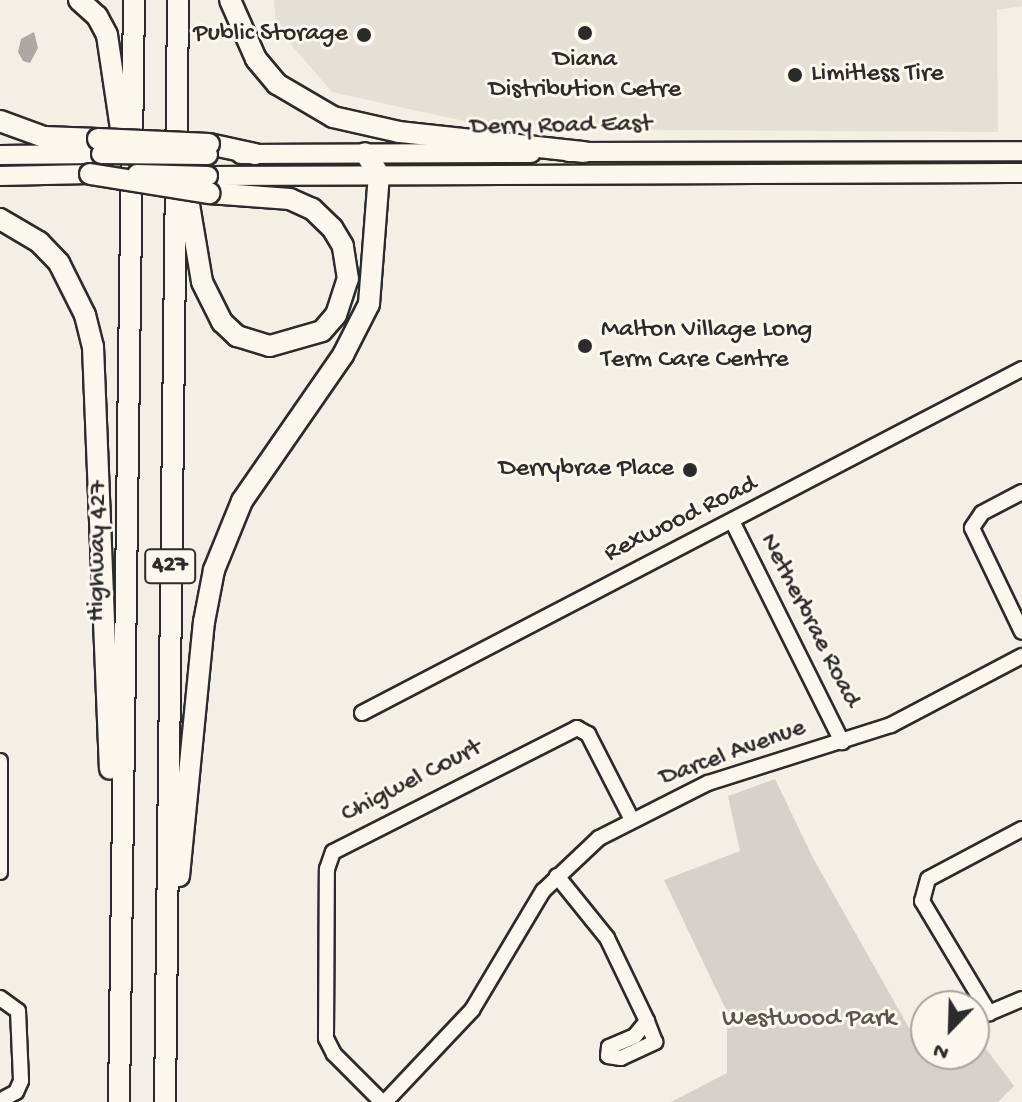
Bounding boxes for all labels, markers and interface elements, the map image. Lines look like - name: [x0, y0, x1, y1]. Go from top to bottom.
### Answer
- place label: Public Storage: [193, 19, 348, 51]
- marker: Diana Distribution Cetre: [576, 24, 594, 42]
- marker: Public Storage: [355, 26, 373, 44]
- place label: Diana Distribution Cetre: [489, 45, 681, 106]
- place label: Limitless Tire: [811, 59, 944, 91]
- marker: Limitless Tire: [786, 66, 804, 84]
- street label: Derry Road East: [470, 110, 652, 144]
- place label: Malton Village Long Term Care Centre: [601, 315, 812, 376]
- marker: Malton Village Long Term Care Centre: [576, 337, 594, 355]
- place label: Derrybrae Place: [499, 454, 674, 486]
- marker: Derrybrae Place: [681, 461, 699, 479]
- street label: Rexwood Road: [600, 470, 762, 570]
- street label: Highway 427: [82, 480, 116, 622]
- street label: Netherbrae Road: [752, 529, 866, 713]
- road number: 427: [144, 546, 196, 586]
- street label: Darcel Avenue: [656, 713, 810, 795]
- street label: Chigwel Court: [337, 733, 487, 831]
- north arrow: [910, 990, 990, 1070]
- park label: Westwood Park: [722, 1004, 896, 1036]
- text: N: [930, 1035, 953, 1065]

